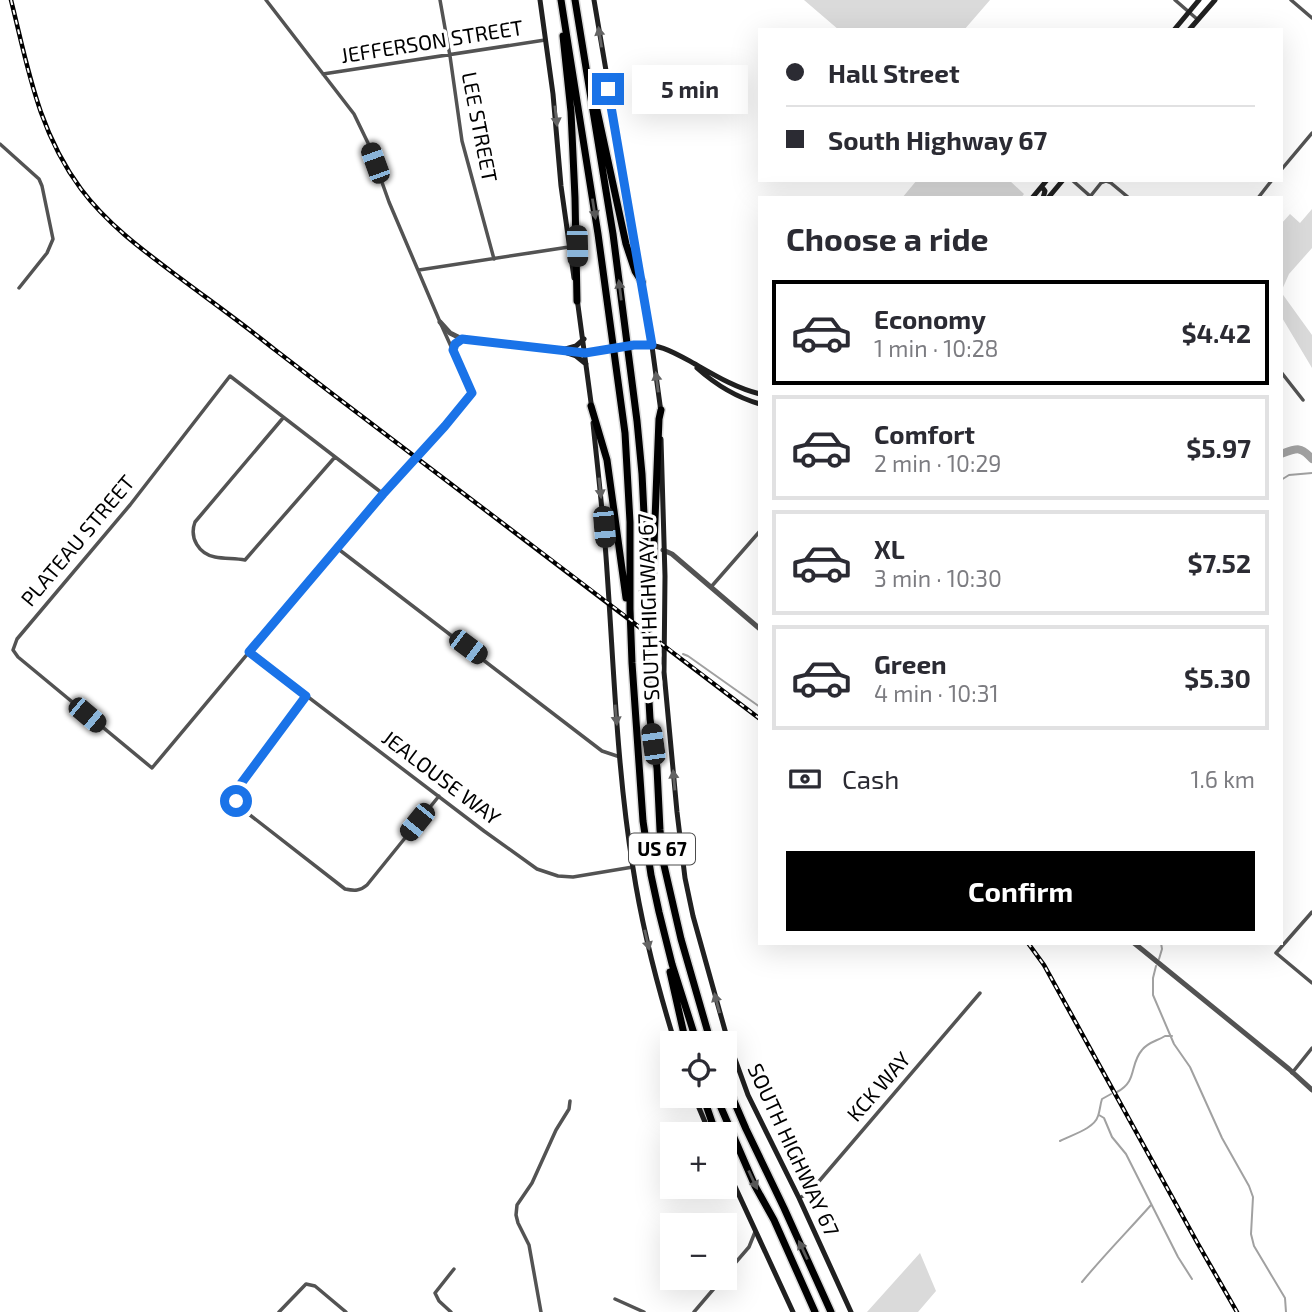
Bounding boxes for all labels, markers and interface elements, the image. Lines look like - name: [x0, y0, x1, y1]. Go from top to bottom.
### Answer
- street label: JEFFERSON STREET: [339, 14, 525, 67]
- one-way arrow: [594, 26, 605, 48]
- text: Hall Street: [828, 57, 960, 88]
- callout: 5 min: [632, 64, 748, 114]
- street label: LEE STREET: [458, 70, 503, 184]
- route end: [592, 73, 624, 105]
- text: 5 min: [661, 75, 719, 103]
- one-way arrow: [551, 105, 562, 127]
- text: South Highway 67: [828, 124, 1047, 155]
- car: [358, 140, 393, 186]
- one-way arrow: [589, 198, 600, 220]
- text: Choose a ride: [786, 219, 989, 257]
- car: [567, 225, 588, 267]
- one-way arrow: [615, 279, 626, 301]
- icon: car: [790, 301, 853, 364]
- text: Economy: [874, 303, 986, 334]
- text: $4.42: [1181, 317, 1251, 348]
- text: 1 min · 10:28: [874, 334, 999, 362]
- one-way arrow: [652, 371, 663, 393]
- icon: car: [790, 416, 853, 479]
- text: Comfort: [874, 418, 975, 449]
- text: $5.97: [1186, 432, 1251, 463]
- text: 2 min · 10:29: [874, 449, 1002, 477]
- street label: PLATEAU STREET: [15, 469, 139, 611]
- one-way arrow: [595, 477, 606, 499]
- car: [592, 505, 617, 549]
- street label: SOUTH HIGHWAY 67: [632, 513, 663, 701]
- icon: car: [790, 531, 853, 594]
- text: XL: [874, 533, 905, 564]
- text: $7.52: [1187, 547, 1251, 578]
- text: 3 min · 10:30: [874, 564, 1002, 592]
- car: [445, 626, 492, 668]
- icon: car: [790, 646, 853, 709]
- text: Green: [874, 648, 947, 679]
- text: $5.30: [1184, 662, 1251, 693]
- text: 4 min · 10:31: [874, 679, 999, 707]
- car: [65, 693, 110, 737]
- one-way arrow: [611, 704, 622, 726]
- car: [640, 722, 667, 766]
- street label: JEALOUSE WAY: [378, 724, 506, 829]
- icon: cash: [786, 760, 824, 798]
- text: Cash: [842, 763, 899, 794]
- text: 1.6 km: [1190, 765, 1255, 793]
- one-way arrow: [668, 769, 679, 791]
- route start: [220, 785, 252, 817]
- car: [396, 799, 439, 845]
- road number: US 67: [629, 834, 695, 864]
- button: Confirm: [786, 851, 1255, 931]
- one-way arrow: [641, 929, 652, 951]
- one-way arrow: [711, 992, 721, 1013]
- map controls: [660, 1031, 737, 1290]
- button: locate: [660, 1031, 737, 1108]
- street label: KCK WAY: [841, 1046, 915, 1126]
- street label: SOUTH HIGHWAY 67: [743, 1059, 845, 1240]
- button: +: [660, 1122, 737, 1199]
- one-way arrow: [747, 1170, 759, 1190]
- button: −: [660, 1213, 737, 1290]
- one-way arrow: [797, 1240, 808, 1260]

